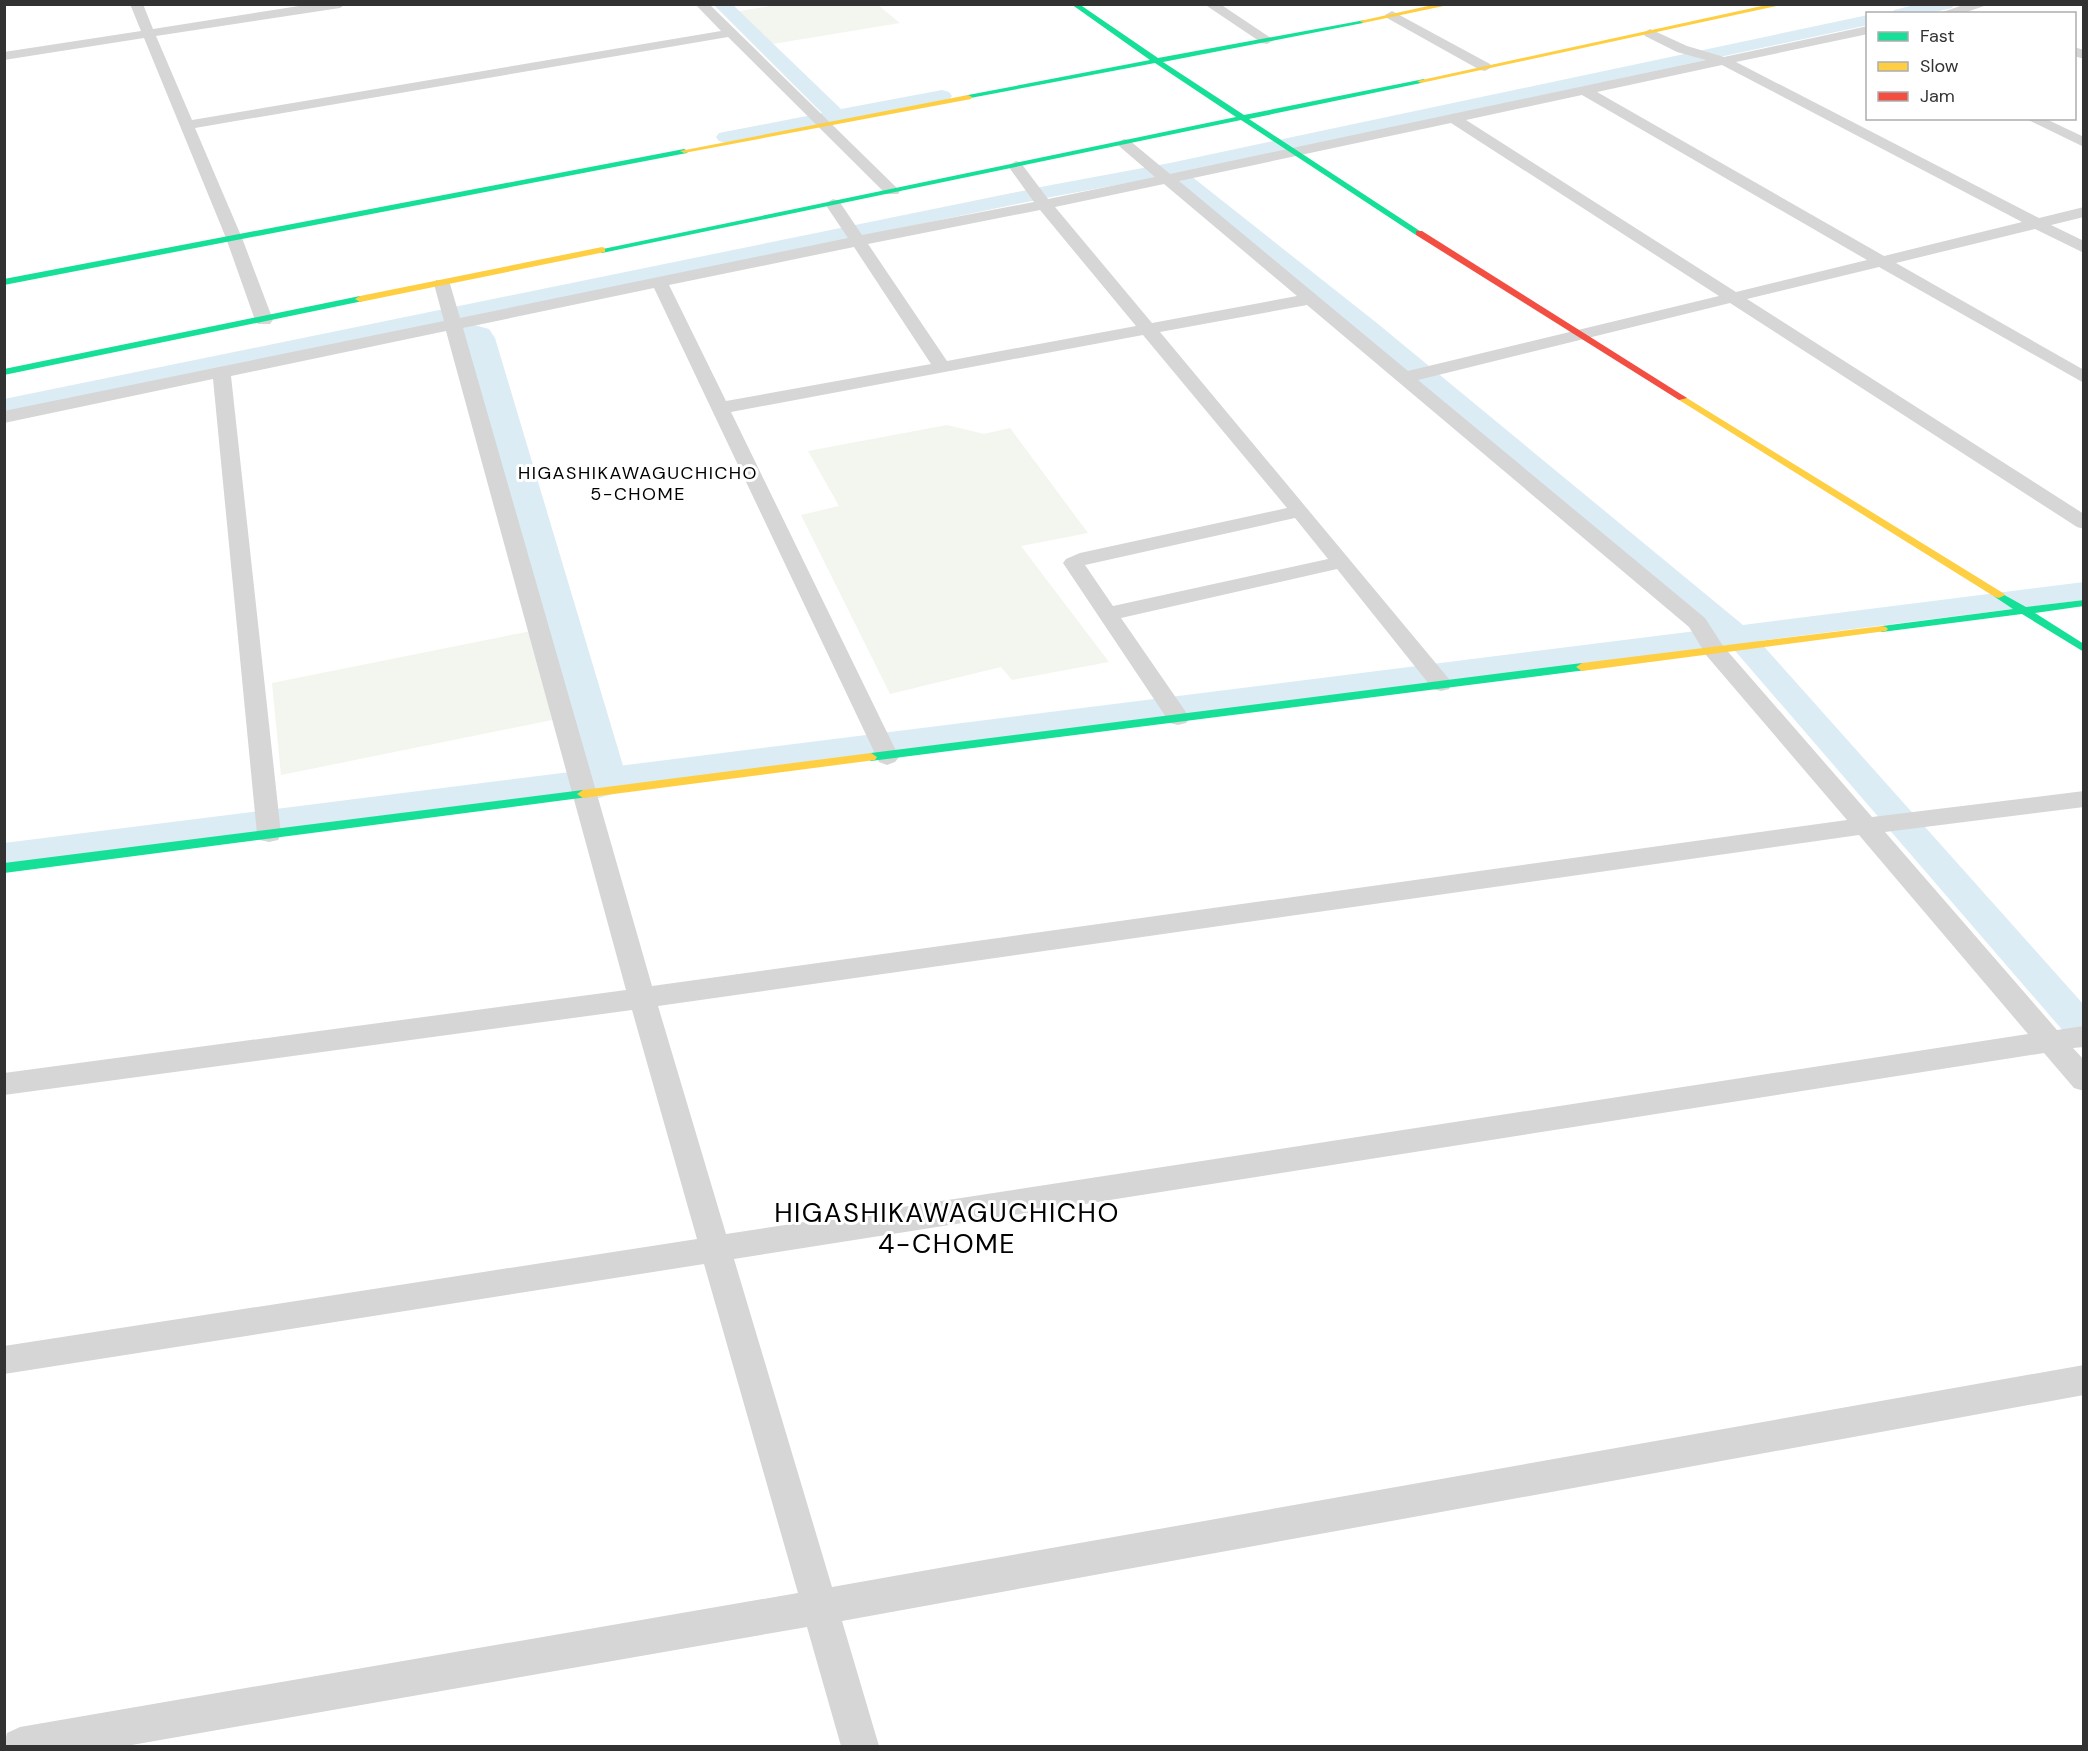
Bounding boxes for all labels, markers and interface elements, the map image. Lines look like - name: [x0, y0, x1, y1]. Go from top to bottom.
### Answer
- legend: [1866, 12, 2076, 120]
- text: Fast: [1920, 24, 1955, 48]
- text: Slow: [1920, 54, 1959, 78]
- text: Jam: [1920, 84, 1955, 108]
- district label: HIGASHIKAWAGUCHICHO 5-CHOME: [518, 461, 758, 506]
- district label: HIGASHIKAWAGUCHICHO 4-CHOME: [774, 1195, 1120, 1261]

